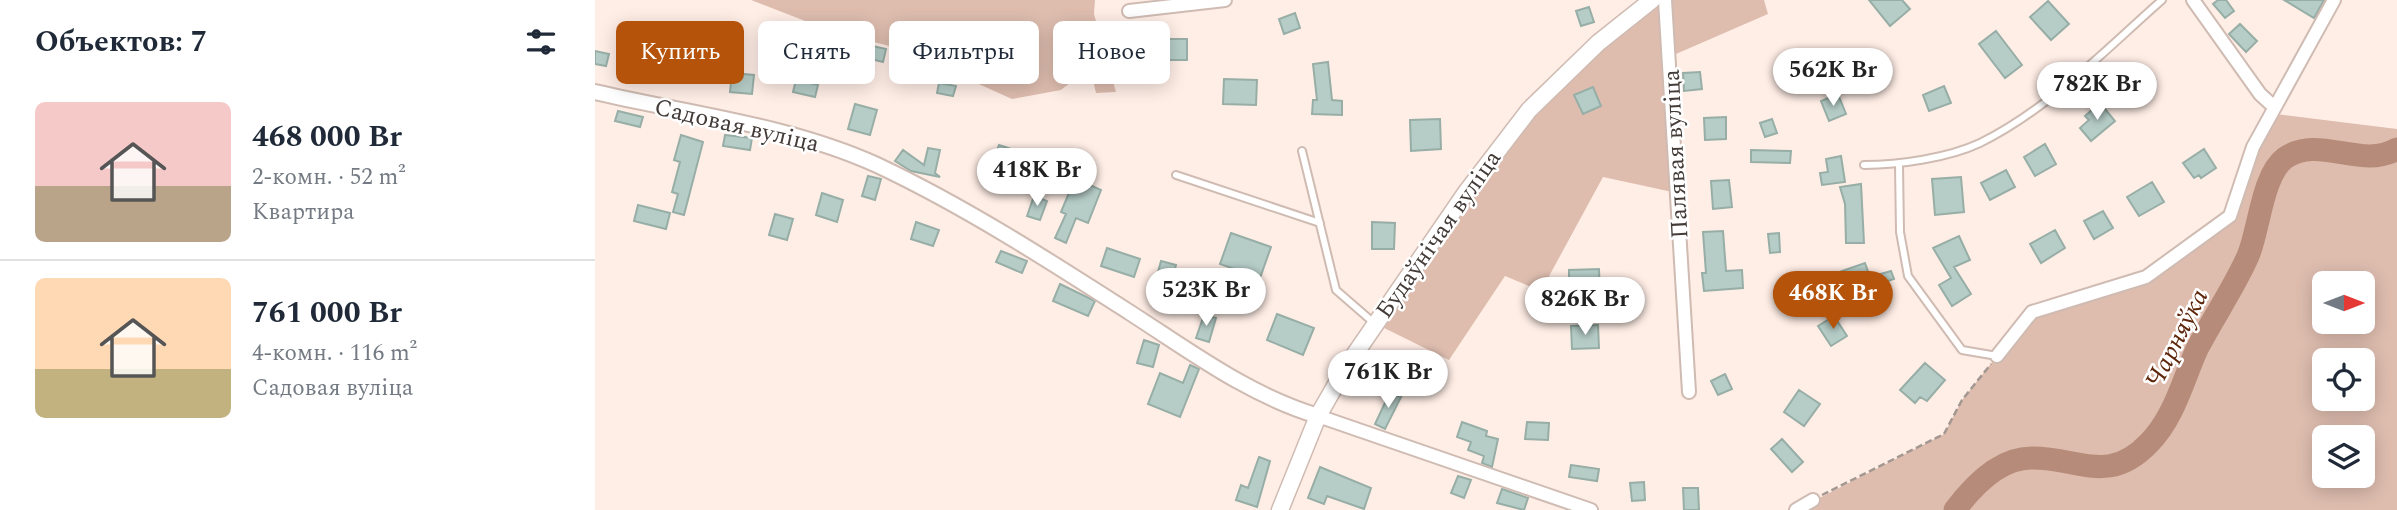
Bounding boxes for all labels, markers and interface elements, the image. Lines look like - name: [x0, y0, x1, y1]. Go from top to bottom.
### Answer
- text: Объектов: 7: [35, 19, 207, 65]
- chip: Купить: [616, 21, 744, 84]
- chip: Снять: [758, 21, 875, 84]
- chip: Фильтры: [889, 21, 1039, 84]
- chip: Новое: [1053, 21, 1170, 84]
- icon: filters: [522, 23, 560, 61]
- pin: 562K Br: [1768, 48, 1898, 108]
- text: 562K Br: [1789, 53, 1877, 88]
- pin: 782K Br: [2032, 62, 2162, 122]
- text: 782K Br: [2053, 67, 2141, 102]
- street label: Палявая вуліца: [1654, 68, 1698, 240]
- street label: Садовая вуліца: [651, 90, 823, 163]
- text: 468 000 Br: [252, 114, 402, 160]
- icon: home: [91, 130, 175, 214]
- street label: Будаўнічая вуліца: [1367, 143, 1511, 326]
- pin: 418K Br: [972, 148, 1102, 208]
- text: 418K Br: [993, 153, 1081, 188]
- text: 2-комн. · 52 m²: [252, 160, 406, 195]
- text: Квартира: [252, 195, 355, 230]
- pin: 523K Br: [1141, 268, 1271, 328]
- north arrow: [2312, 271, 2375, 334]
- map controls: [2312, 271, 2375, 488]
- pin: 468K Br: [1768, 272, 1898, 331]
- text: 523K Br: [1162, 273, 1250, 308]
- text: 468K Br: [1789, 276, 1877, 311]
- pin: 826K Br: [1520, 278, 1650, 337]
- text: 826K Br: [1541, 282, 1629, 317]
- water label: Чарняўка: [2135, 282, 2219, 395]
- text: 761 000 Br: [252, 290, 402, 336]
- icon: home: [91, 306, 175, 390]
- text: 4-комн. · 116 m²: [252, 336, 417, 371]
- button: locate: [2312, 348, 2375, 411]
- pin: 761K Br: [1323, 350, 1453, 410]
- text: 761K Br: [1344, 355, 1432, 390]
- text: Садовая вуліца: [252, 371, 413, 406]
- button: layers: [2312, 425, 2375, 488]

